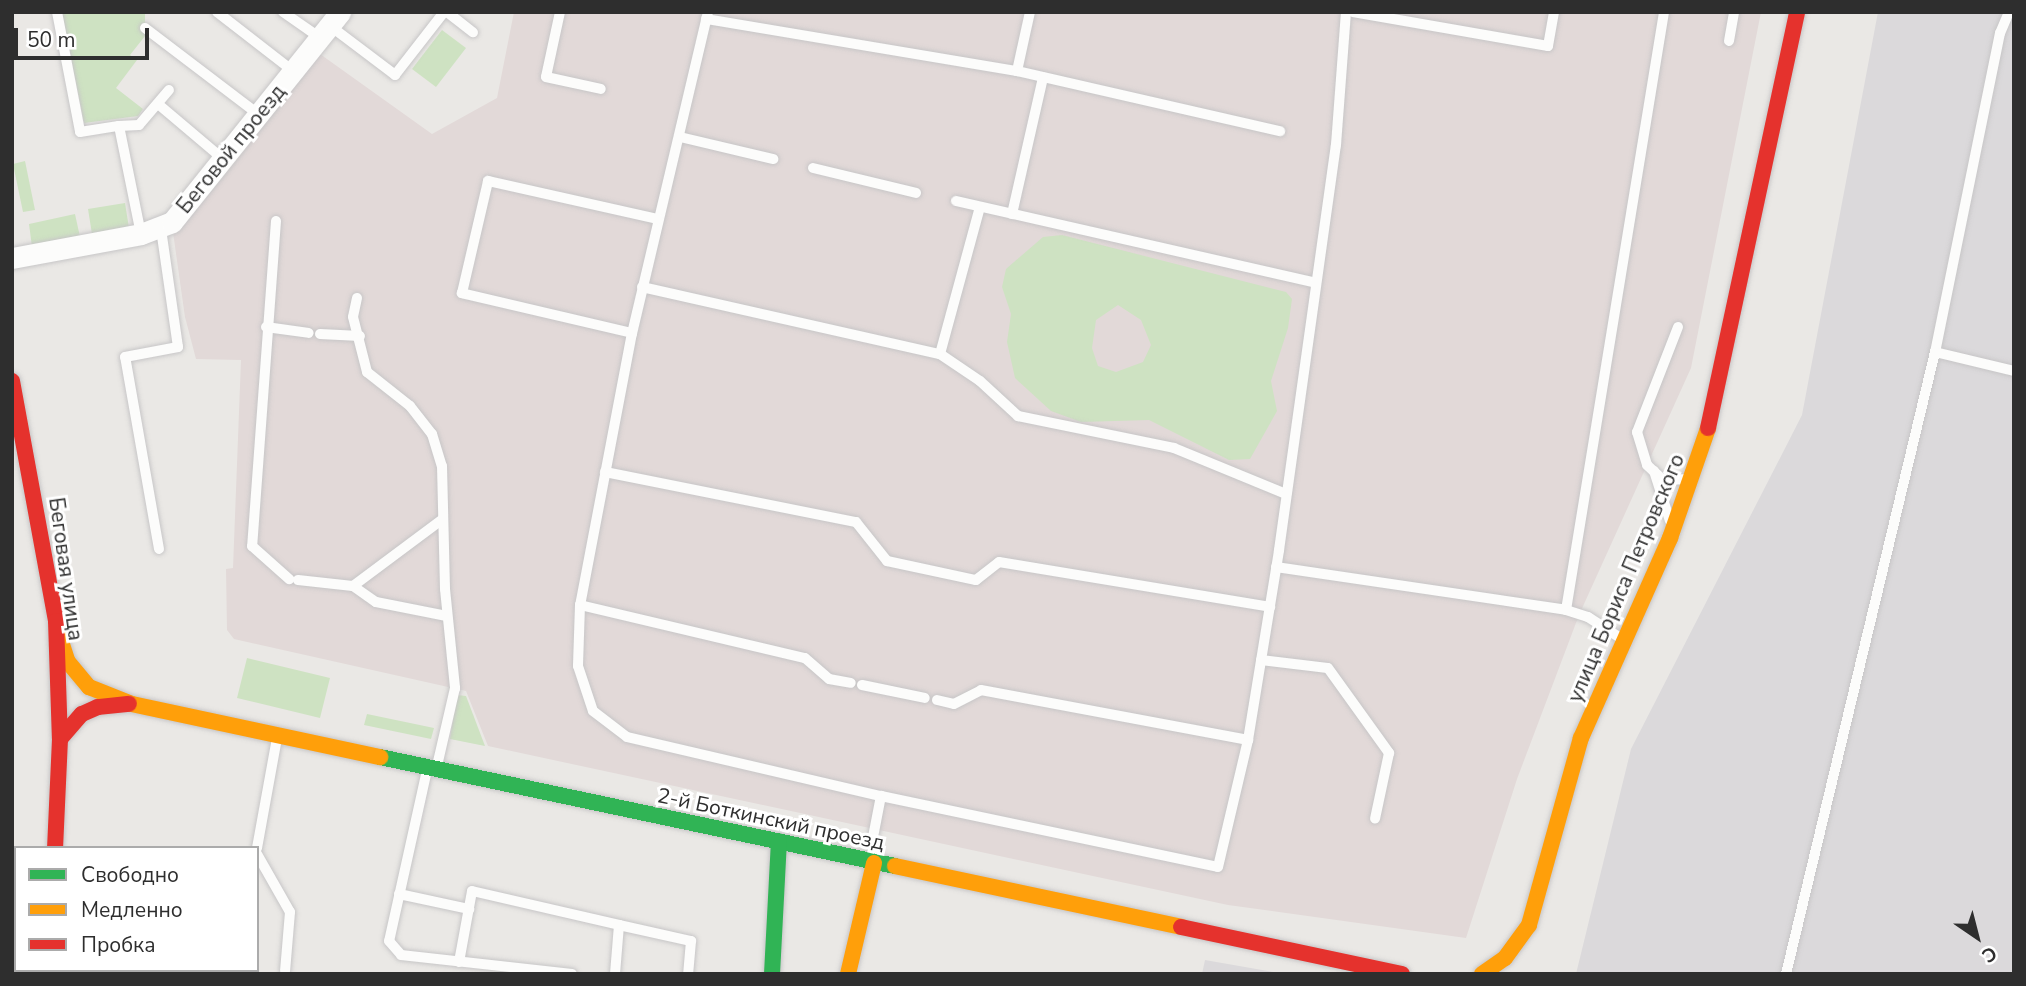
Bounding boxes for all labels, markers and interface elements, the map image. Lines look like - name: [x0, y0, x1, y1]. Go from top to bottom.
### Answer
- scale bar: [18, 14, 152, 58]
- text: 50 m: [27, 26, 76, 54]
- street label: Беговой проезд: [171, 80, 291, 218]
- street label: улица Бориса Петровского: [1562, 450, 1690, 706]
- street label: Беговая улица: [43, 496, 89, 642]
- street label: 2-й Боткинский проезд: [655, 783, 887, 855]
- legend: [14, 846, 259, 972]
- text: Свободно: [81, 861, 179, 889]
- text: Медленно: [81, 896, 183, 924]
- north arrow: [1942, 902, 2012, 972]
- text: Пробка: [81, 931, 155, 959]
- text: С: [1976, 940, 2002, 969]

